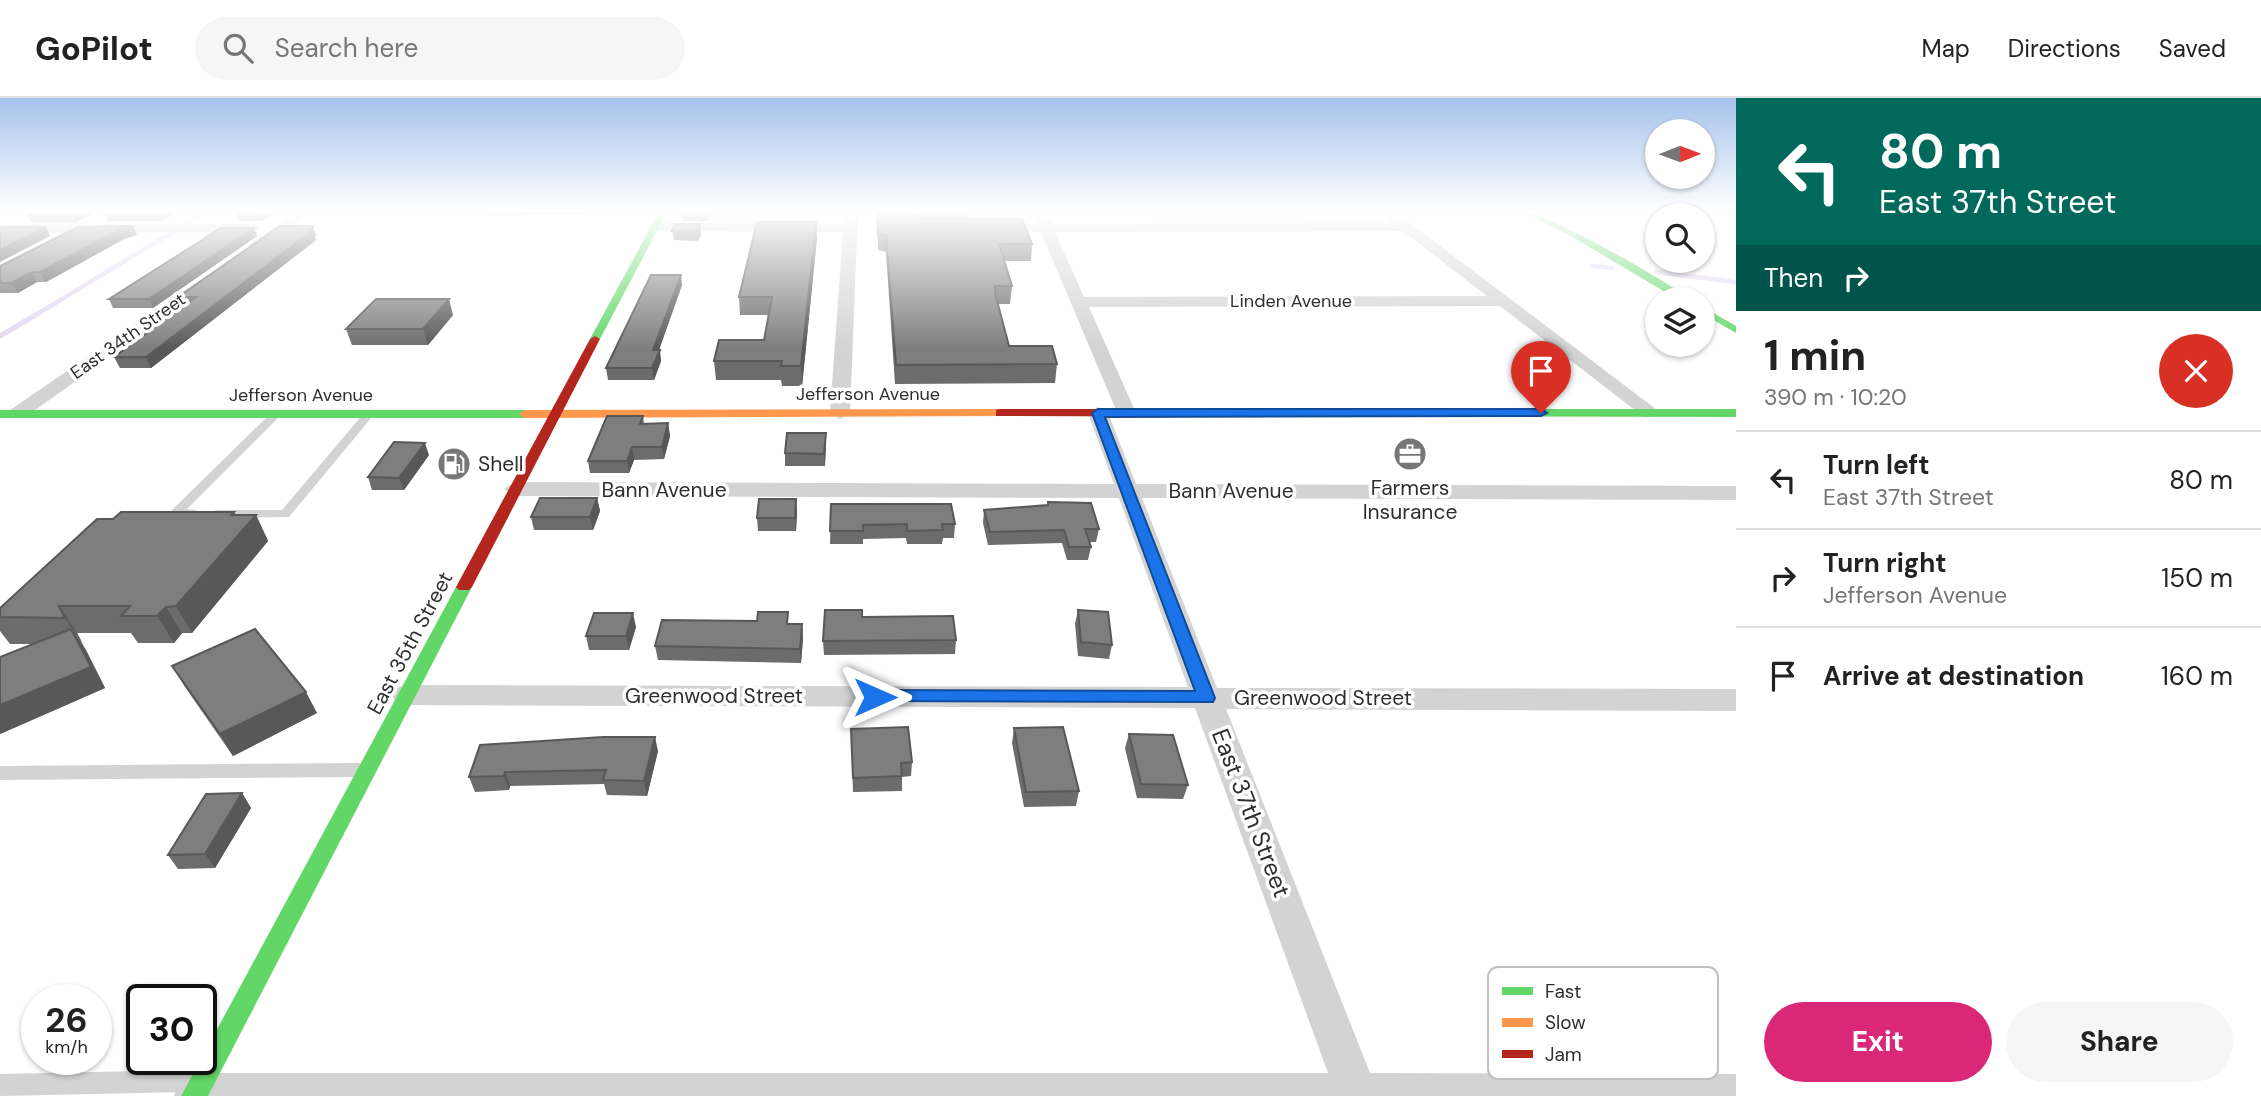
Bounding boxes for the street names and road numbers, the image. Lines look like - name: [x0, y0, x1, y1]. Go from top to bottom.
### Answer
- street label: East 34th Street: [66, 287, 190, 385]
- street label: Linden Avenue: [1230, 289, 1352, 313]
- street label: Jefferson Avenue: [796, 382, 940, 406]
- street label: Jefferson Avenue: [229, 383, 373, 407]
- street label: Bann Avenue: [601, 476, 727, 504]
- street label: Bann Avenue: [1168, 477, 1294, 505]
- street label: East 35th Street: [361, 567, 459, 719]
- street label: Greenwood Street: [625, 682, 803, 710]
- street label: Greenwood Street: [1234, 684, 1412, 712]
- street label: East 37th Street: [1205, 724, 1298, 902]

